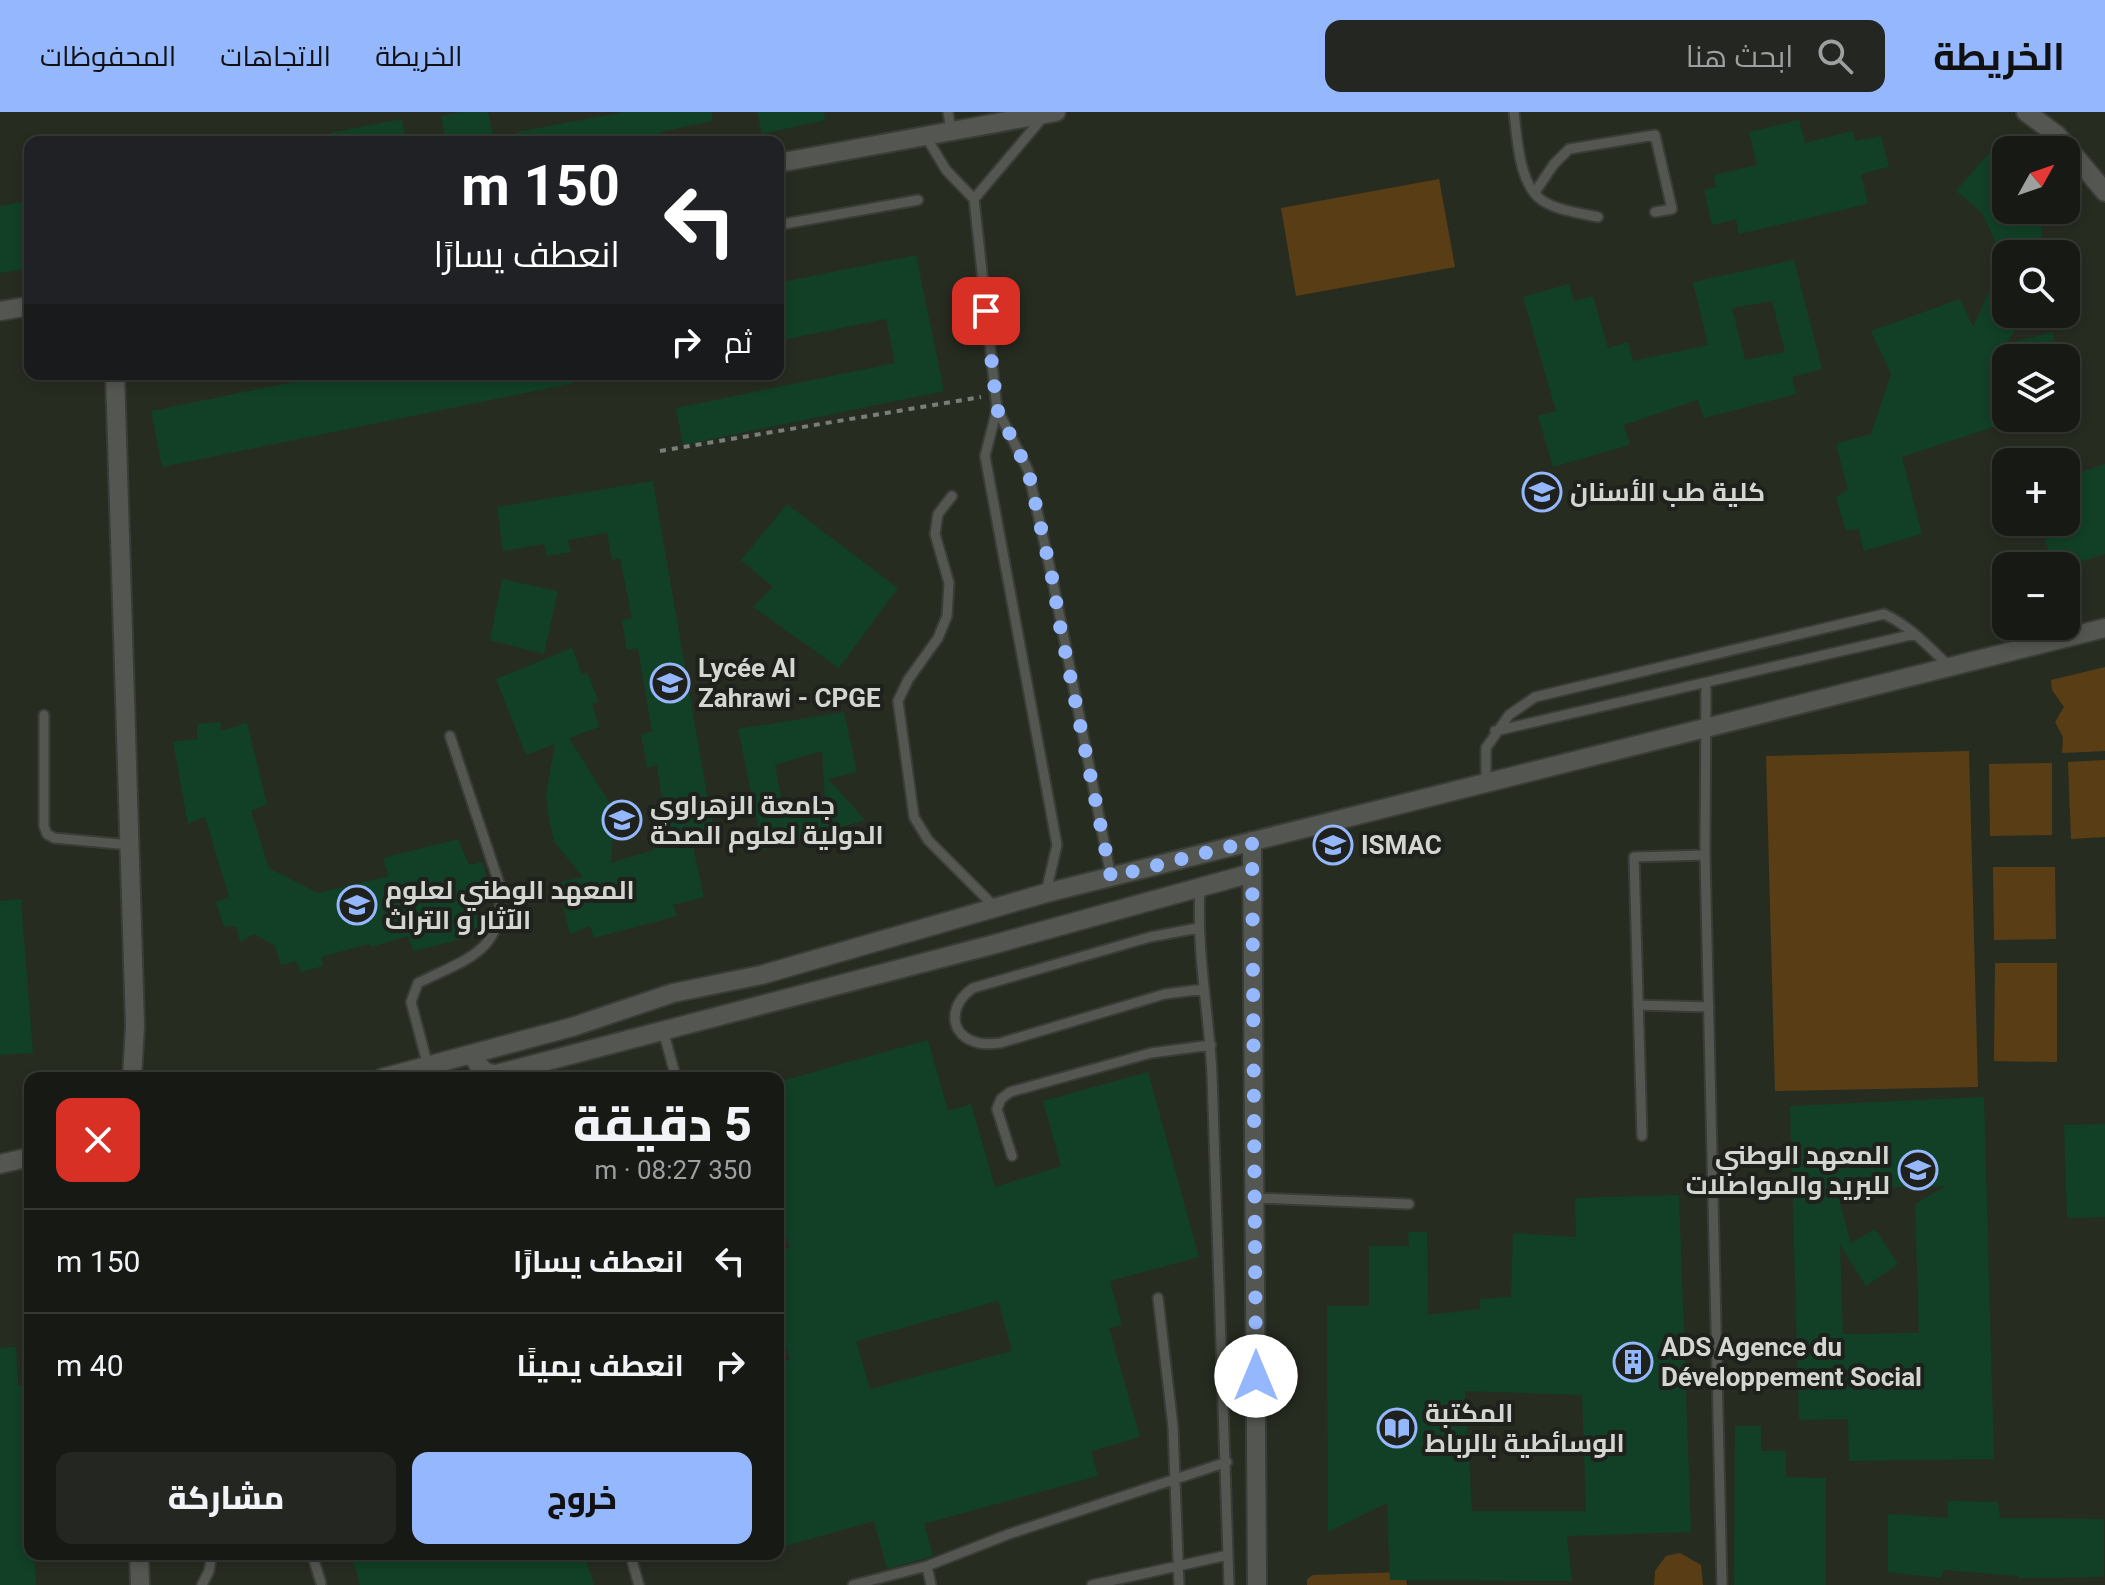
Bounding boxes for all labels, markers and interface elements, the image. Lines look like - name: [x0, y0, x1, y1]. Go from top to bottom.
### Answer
- search box: [1325, 20, 1885, 92]
- icon: search: [1813, 34, 1857, 78]
- text: الخريطة: [1933, 35, 2065, 79]
- text: ابحث هنا: [1686, 39, 1793, 74]
- text: المحفوظات: [40, 40, 176, 73]
- text: الاتجاهات: [220, 40, 331, 73]
- text: الخريطة: [375, 40, 463, 73]
- north arrow: [1992, 136, 2080, 224]
- map controls: [1992, 136, 2080, 640]
- text: 150 m: [461, 153, 620, 219]
- icon: left: [648, 168, 752, 272]
- text: انعطف يسارًا: [434, 234, 620, 276]
- button: search: [1992, 240, 2080, 328]
- pin: [952, 277, 1020, 345]
- icon: arrive: [964, 289, 1008, 333]
- icon: right: [664, 320, 708, 364]
- text: ثم: [724, 325, 752, 360]
- button: layers: [1992, 344, 2080, 432]
- button: +: [1992, 448, 2080, 536]
- school or university icon: كلية طب الأسنان: [1521, 471, 1563, 513]
- place label: كلية طب الأسنان: [1570, 477, 1765, 507]
- button: −: [1992, 552, 2080, 640]
- place label: Lycée Al Zahrawi - CPGE: [698, 653, 881, 713]
- school or university icon: Lycée Al Zahrawi - CPGE: [649, 662, 691, 704]
- place label: جامعة الزهراوي الدولية لعلوم الصحة: [650, 790, 884, 853]
- school or university icon: جامعة الزهراوي الدولية لعلوم الصحة: [601, 799, 643, 841]
- school or university icon: ISMAC: [1312, 824, 1354, 866]
- place label: ISMAC: [1361, 830, 1442, 860]
- place label: المعهد الوطني لعلوم الآثار و التراث: [385, 875, 635, 935]
- school or university icon: المعهد الوطني لعلوم الآثار و التراث: [336, 884, 378, 926]
- text: 5 دقيقة: [573, 1096, 752, 1153]
- button: close: [56, 1098, 140, 1182]
- place label: المعهد الوطني للبريد والمواصلات: [1686, 1140, 1890, 1200]
- school or university icon: المعهد الوطني للبريد والمواصلات: [1897, 1149, 1939, 1191]
- text: 350 m · 08:27: [594, 1155, 752, 1185]
- icon: left: [708, 1239, 752, 1283]
- text: 150 m: [56, 1244, 140, 1279]
- text: انعطف يسارًا: [513, 1244, 684, 1279]
- place label: ADS Agence du Développement Social: [1661, 1332, 1922, 1392]
- position arrow: [1214, 1334, 1298, 1418]
- building icon: ADS Agence du Développement Social: [1612, 1341, 1654, 1383]
- icon: right: [708, 1343, 752, 1387]
- text: 40 m: [56, 1348, 124, 1383]
- text: انعطف يمينًا: [517, 1348, 684, 1383]
- place label: المكتبة الوسائطية بالرباط: [1425, 1398, 1625, 1458]
- library icon: المكتبة الوسائطية بالرباط: [1376, 1407, 1418, 1449]
- button: مشاركة: [56, 1452, 396, 1544]
- button: خروج: [412, 1452, 752, 1544]

